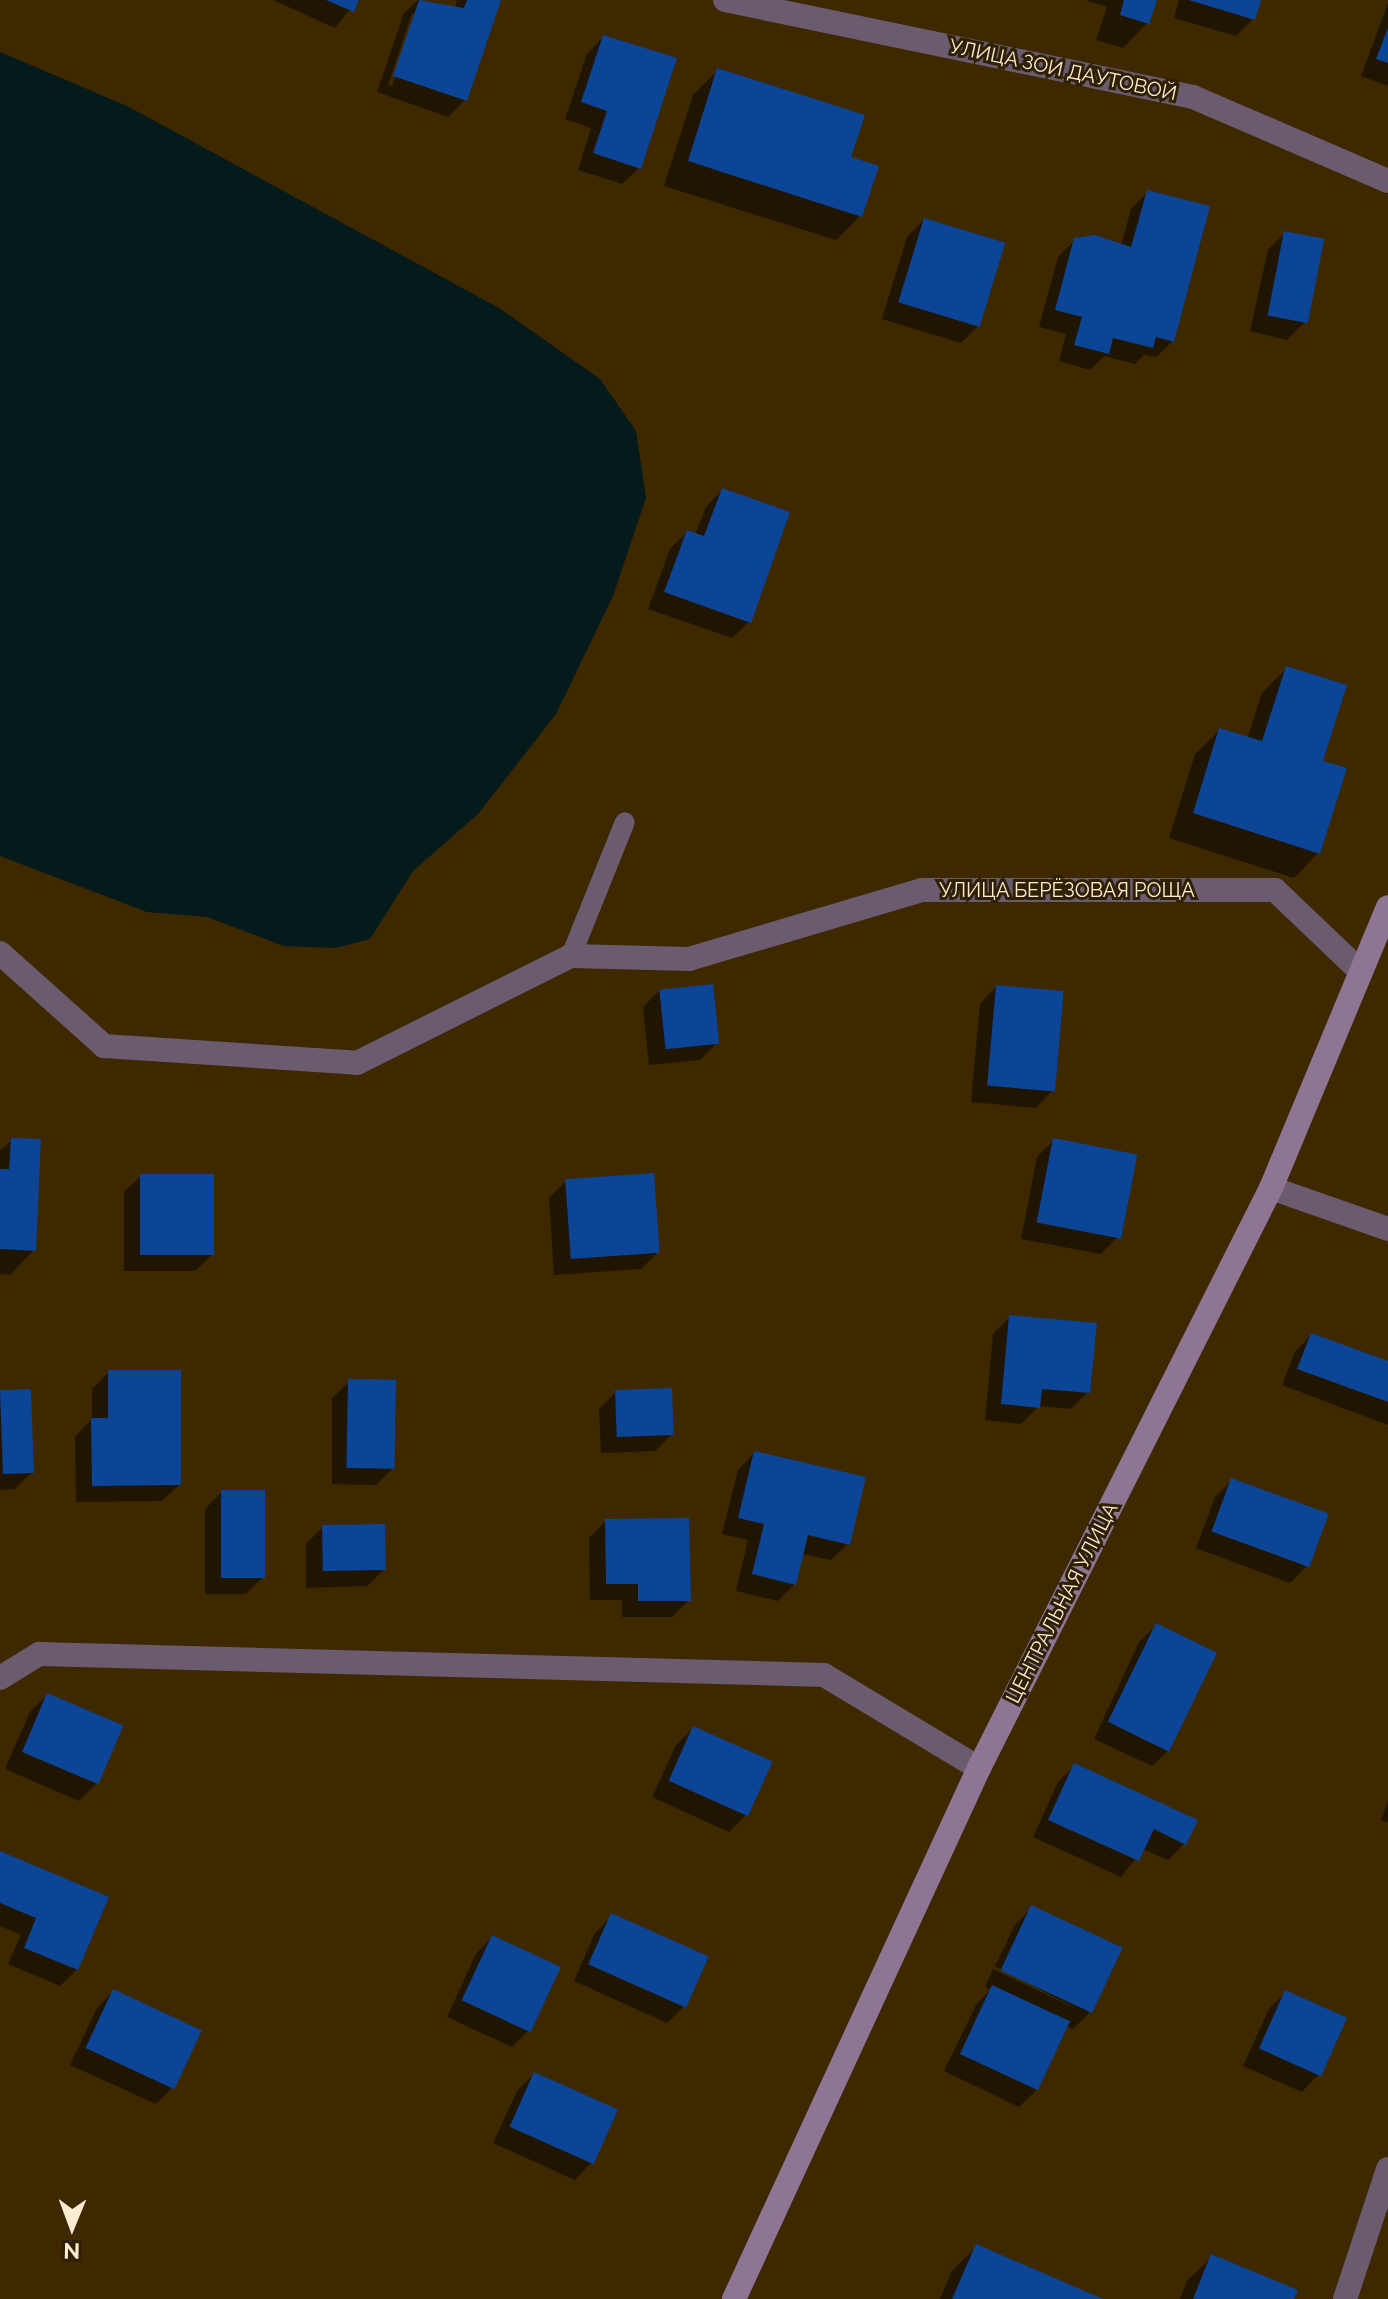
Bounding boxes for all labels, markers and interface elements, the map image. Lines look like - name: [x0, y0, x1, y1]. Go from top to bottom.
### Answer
- street label: УЛИЦА ЗОИ ДАУТОВОЙ: [947, 34, 1179, 106]
- street label: УЛИЦА БЕРЁЗОВАЯ РОЩА: [939, 878, 1195, 902]
- street label: ЦЕНТРАЛЬНАЯ УЛИЦА: [1001, 1499, 1123, 1707]
- north arrow: [32, 2187, 112, 2267]
- text: N: [63, 2238, 80, 2264]

